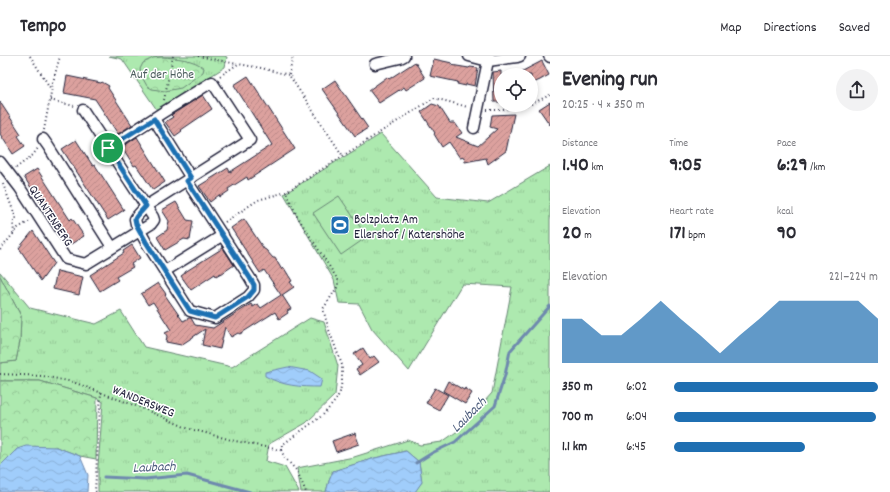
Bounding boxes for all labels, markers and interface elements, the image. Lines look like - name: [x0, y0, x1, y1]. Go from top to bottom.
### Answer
- text: Tempo: [20, 14, 66, 41]
- text: Map: [720, 18, 742, 38]
- text: Directions: [764, 18, 817, 38]
- text: Saved: [839, 18, 870, 38]
- text: Evening run: [562, 65, 658, 96]
- park label: Auf der Höhe: [130, 66, 194, 85]
- map controls: [494, 68, 538, 112]
- button: locate: [494, 68, 538, 112]
- button: share: [836, 69, 878, 111]
- text: 20:25 · 4 × 350 m: [562, 96, 645, 115]
- pin: [91, 131, 125, 165]
- text: Distance: [562, 136, 598, 152]
- text: Time: [669, 136, 688, 152]
- text: Pace: [777, 136, 796, 152]
- icon: arrive: [97, 137, 119, 159]
- text: 1.40: [562, 152, 589, 180]
- text: 9:05: [669, 152, 702, 180]
- text: 6:29: [777, 152, 808, 180]
- text: km: [589, 160, 604, 176]
- text: /km: [808, 160, 825, 176]
- street label: QUANTENBERG: [23, 182, 77, 251]
- text: Elevation: [562, 204, 600, 220]
- text: Heart rate: [669, 204, 714, 220]
- text: kcal: [777, 204, 793, 220]
- place label: Bolzplatz Am Ellershof / Katershöhe: [354, 211, 465, 245]
- sports icon: Bolzplatz Am Ellershof / Katershöhe: [329, 214, 351, 236]
- text: 20: [562, 220, 582, 248]
- text: 171: [669, 220, 686, 248]
- text: 90: [777, 220, 797, 248]
- text: m: [582, 228, 592, 244]
- text: bpm: [686, 228, 706, 244]
- text: Elevation: [562, 268, 607, 287]
- text: 221–224 m: [829, 268, 878, 287]
- text: 350 m: [562, 378, 593, 397]
- text: 6:02: [626, 378, 647, 397]
- street label: WANDERSWEG: [109, 381, 177, 423]
- water label: Laubach: [447, 393, 492, 438]
- text: 700 m: [562, 408, 593, 427]
- text: 6:04: [626, 408, 647, 427]
- text: 1.1 km: [562, 438, 587, 457]
- text: 6:45: [626, 438, 646, 457]
- water label: Laubach: [132, 457, 177, 479]

